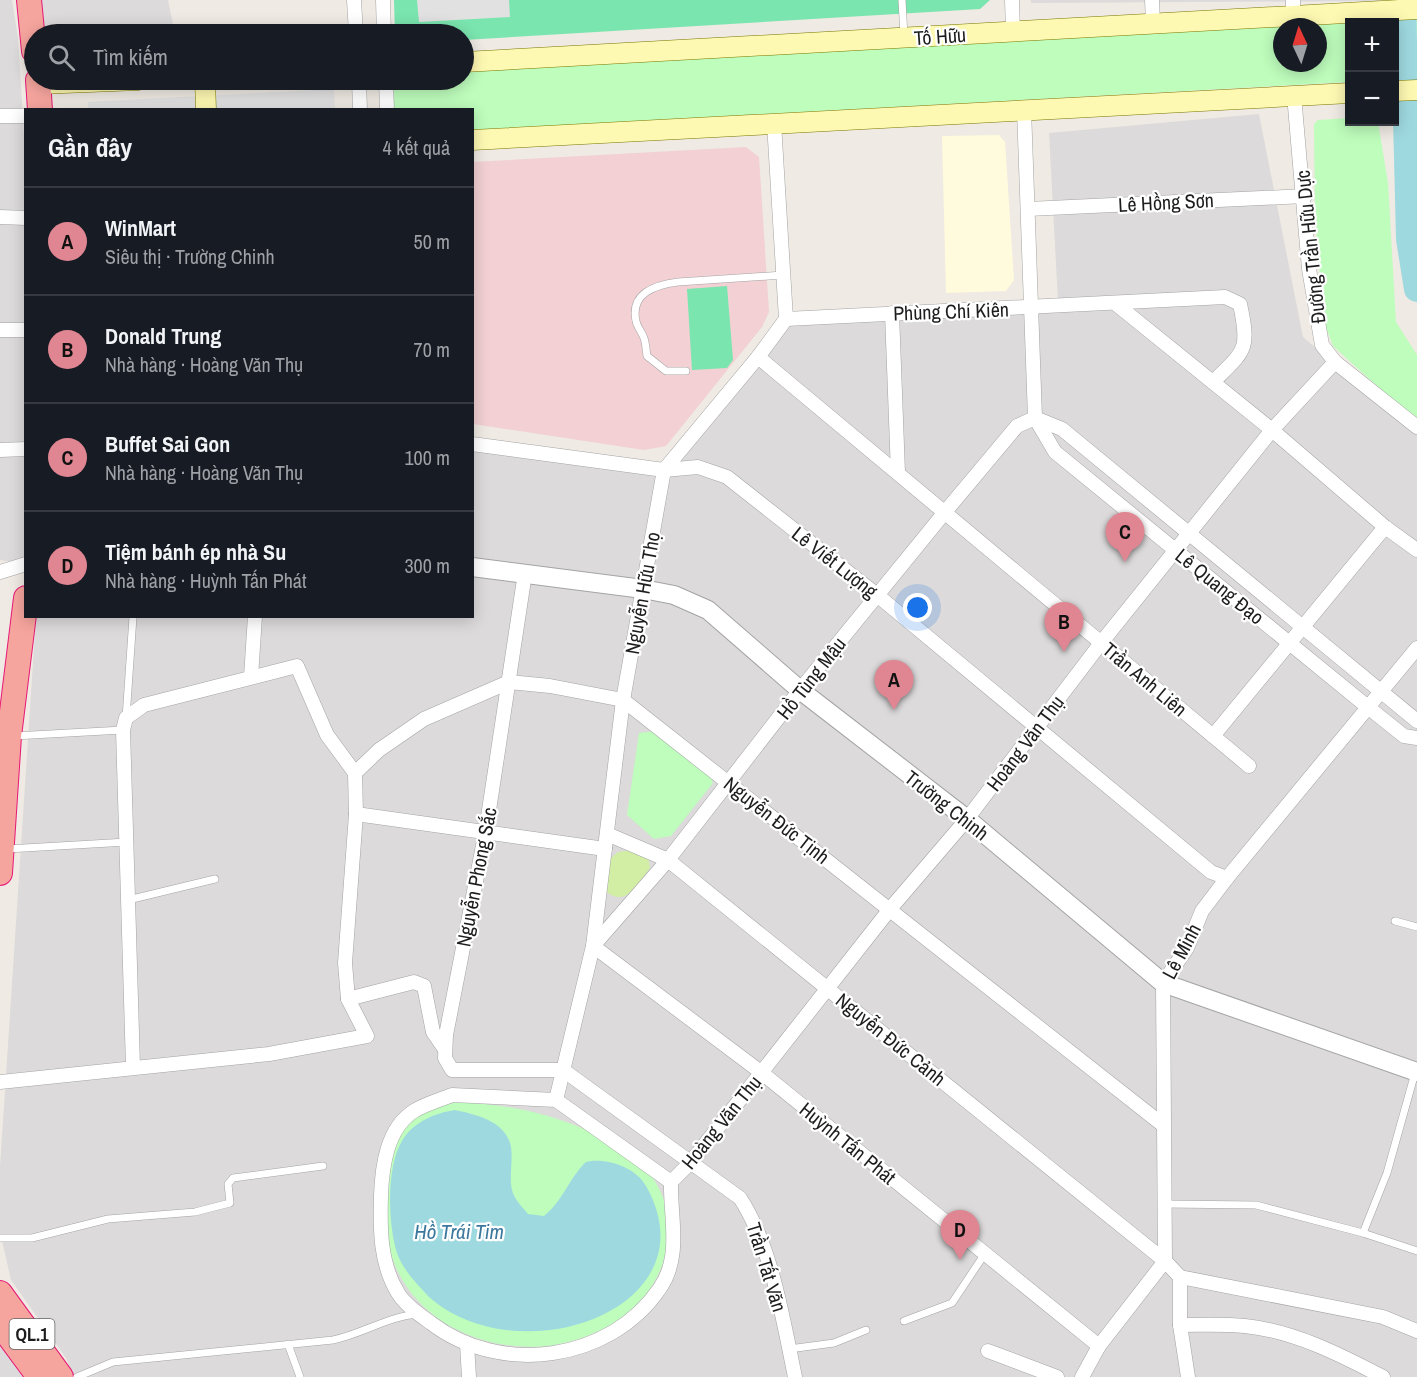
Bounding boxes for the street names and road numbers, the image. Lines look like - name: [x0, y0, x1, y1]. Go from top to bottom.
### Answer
- street label: Tố Hữu: [913, 21, 967, 51]
- street label: Đường Trần Hữu Dực: [1289, 169, 1331, 325]
- street label: Lê Hồng Sơn: [1117, 186, 1215, 218]
- street label: Phùng Chí Kiên: [893, 295, 1009, 327]
- street label: Lê Viết Lượng: [787, 520, 883, 604]
- street label: Nguyễn Hữu Thọ: [618, 530, 666, 656]
- street label: Lê Quang Đạo: [1170, 542, 1270, 630]
- street label: Hồ Tùng Mậu: [770, 631, 852, 725]
- street label: Trần Anh Liên: [1097, 636, 1193, 722]
- street label: Hoàng Văn Thụ: [980, 690, 1070, 796]
- street label: Trường Chinh: [899, 764, 995, 846]
- street label: Nguyễn Đức Tịnh: [719, 770, 835, 870]
- street label: Nguyễn Phong Sắc: [449, 805, 503, 949]
- street label: Lê Minh: [1155, 918, 1207, 984]
- street label: Nguyễn Đức Cảnh: [830, 986, 952, 1092]
- street label: Hoàng Văn Thụ: [675, 1069, 767, 1175]
- street label: Huỳnh Tấn Phát: [794, 1096, 902, 1190]
- street label: Trần Tất Văn: [741, 1219, 793, 1315]
- road number: QL.1: [9, 1319, 54, 1349]

